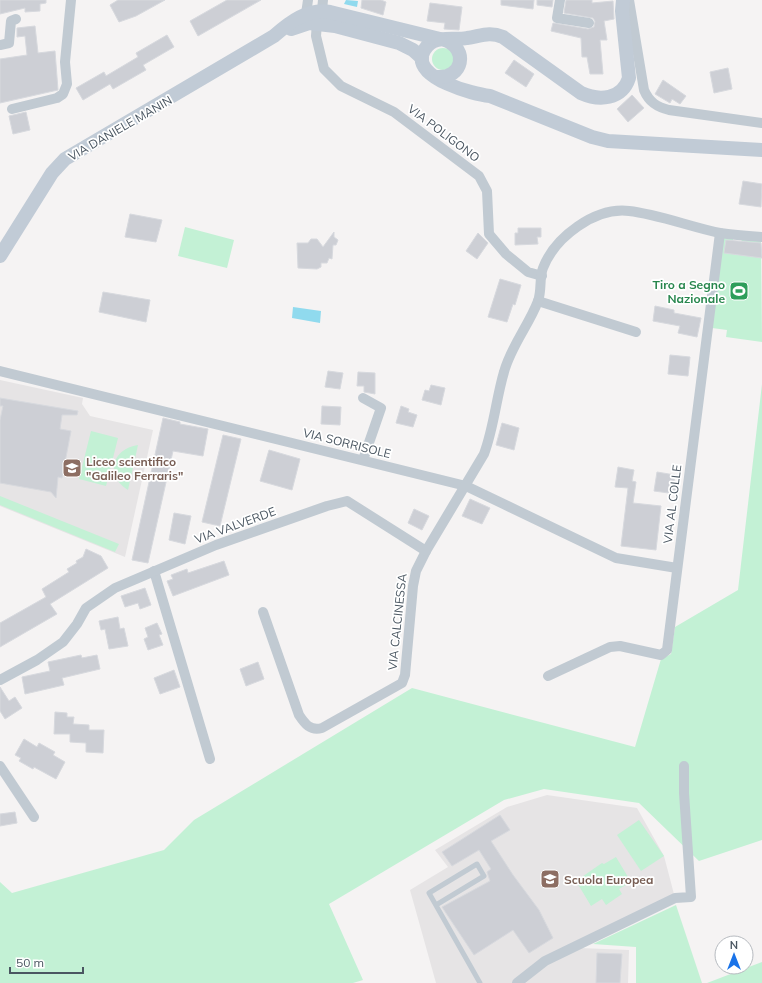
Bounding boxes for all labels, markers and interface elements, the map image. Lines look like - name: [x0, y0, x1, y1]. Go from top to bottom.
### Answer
- street label: VIA DANIELE MANIN: [66, 92, 174, 164]
- street label: VIA POLIGONO: [405, 101, 483, 165]
- place label: Tiro a Segno Nazionale: [653, 277, 725, 306]
- sports icon: Tiro a Segno Nazionale: [728, 280, 750, 302]
- street label: VIA SORRISOLE: [301, 425, 393, 461]
- place label: Liceo scientifico "Galileo Ferraris": [86, 454, 183, 483]
- school or university icon: Liceo scientifico "Galileo Ferraris": [61, 457, 83, 479]
- street label: VIA AL COLLE: [660, 464, 684, 544]
- street label: VIA VALVERDE: [192, 503, 278, 547]
- street label: VIA CALCINESSA: [384, 573, 410, 671]
- school or university icon: Scuola Europea: [539, 868, 561, 890]
- place label: Scuola Europea: [564, 872, 653, 887]
- north arrow: [714, 935, 754, 975]
- text: N: [730, 938, 738, 952]
- scale bar: [10, 949, 83, 975]
- text: 50 m: [16, 955, 44, 970]

